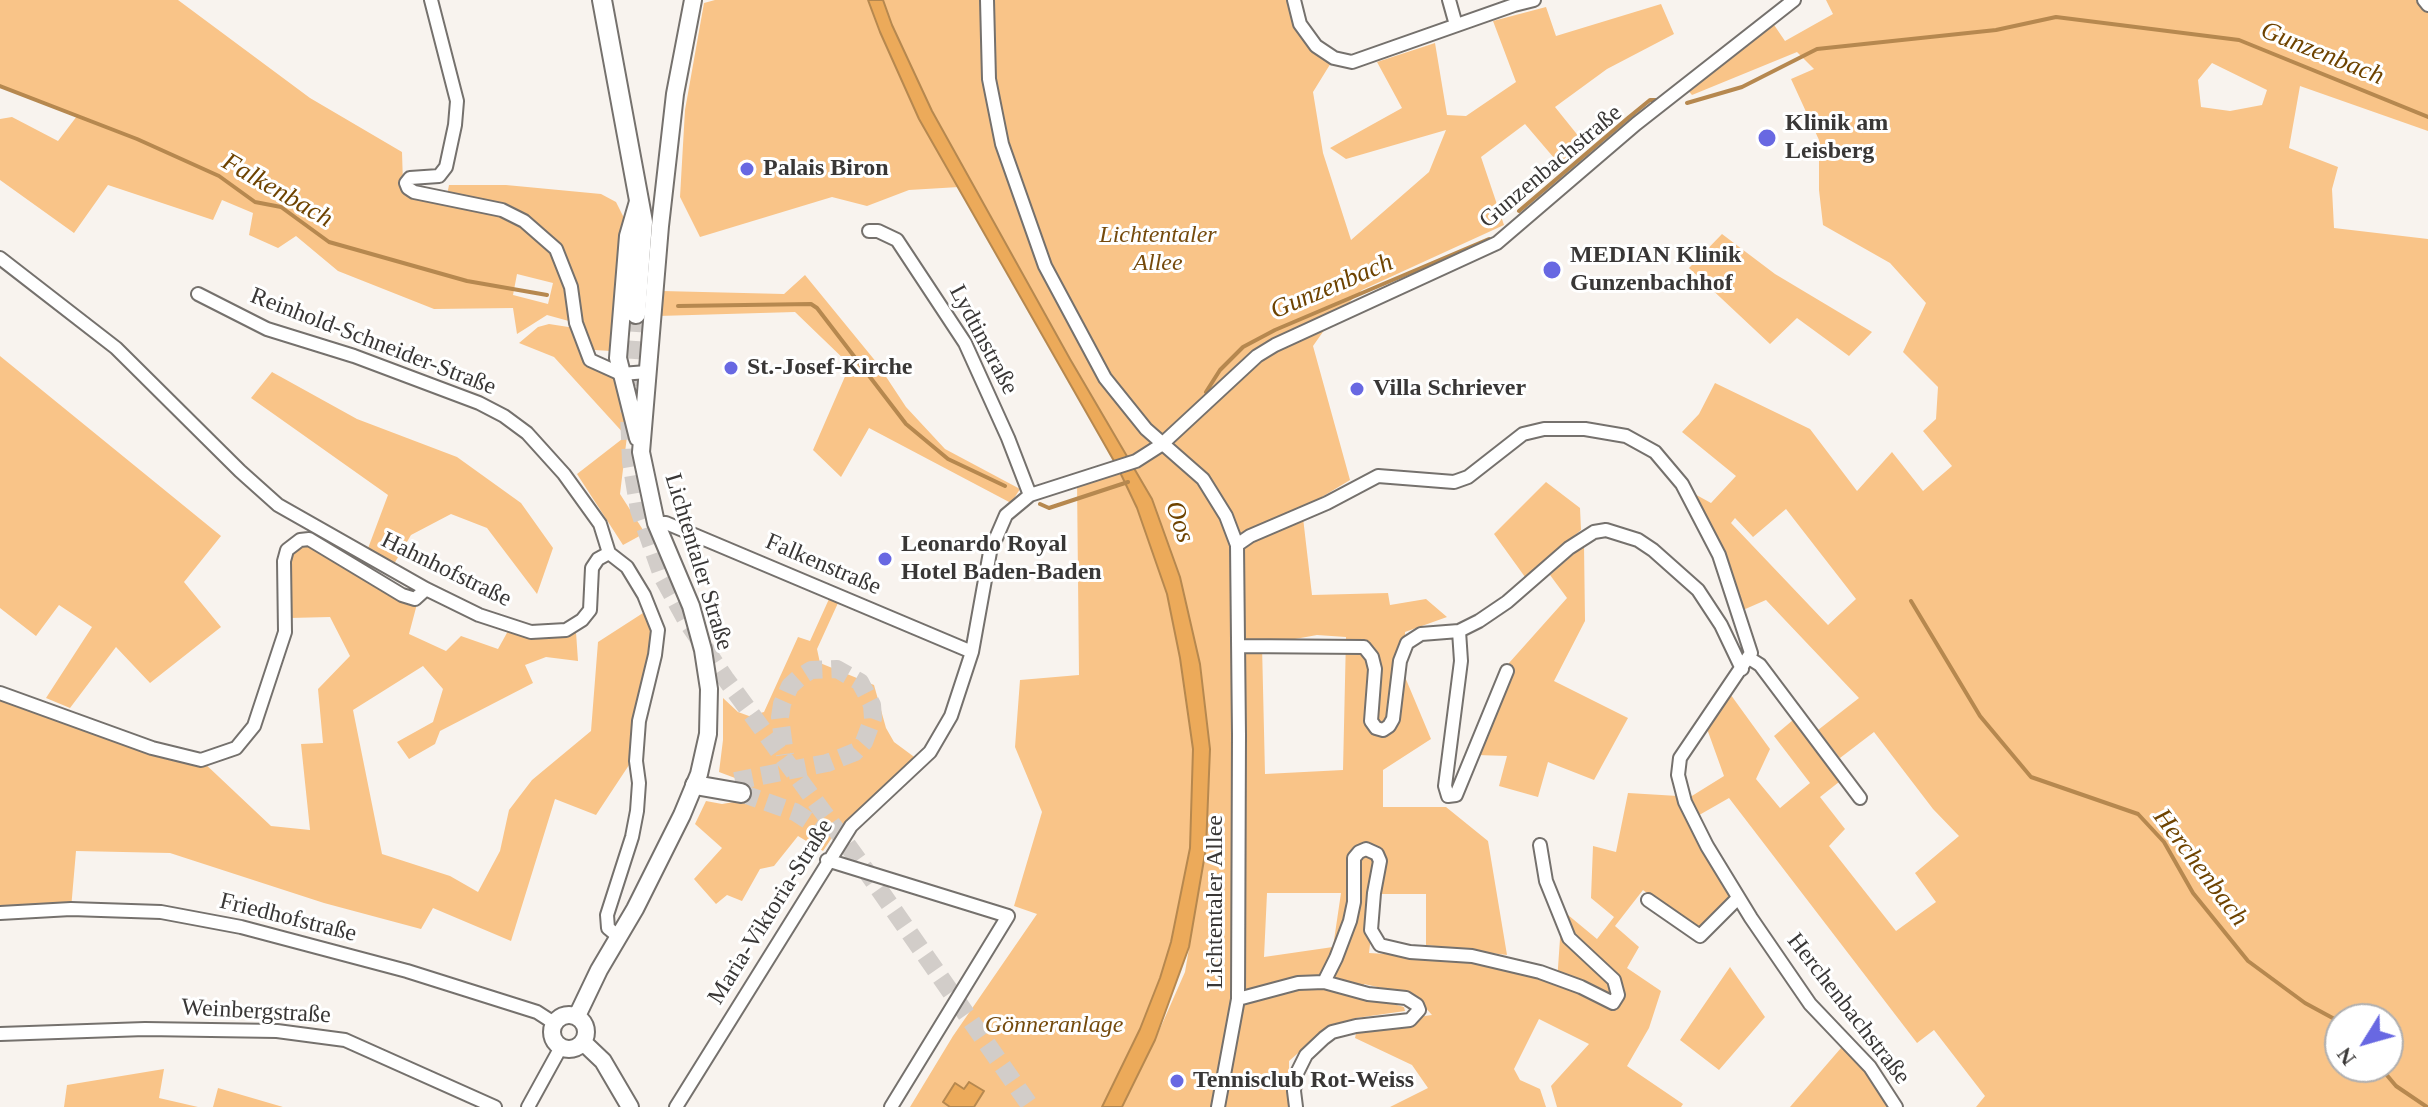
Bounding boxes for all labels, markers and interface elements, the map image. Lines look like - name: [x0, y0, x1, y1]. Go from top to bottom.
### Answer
- water label: Gunzenbach: [2256, 15, 2388, 93]
- street label: Gunzenbachstraße: [1474, 99, 1628, 235]
- place label: Klinik am Leisberg: [1785, 110, 1888, 166]
- marker: Klinik am Leisberg: [1756, 127, 1778, 149]
- water label: Falkenbach: [216, 147, 338, 235]
- place label: Palais Biron: [763, 155, 889, 183]
- marker: Palais Biron: [738, 160, 756, 178]
- park label: Lichtentaler Allee: [1099, 222, 1217, 278]
- place label: MEDIAN Klinik Gunzenbachhof: [1570, 242, 1741, 298]
- water label: Gunzenbach: [1266, 247, 1398, 327]
- marker: MEDIAN Klinik Gunzenbachhof: [1541, 259, 1563, 281]
- street label: Lydtinstraße: [942, 280, 1024, 400]
- street label: Reinhold-Schneider-Straße: [246, 282, 500, 402]
- place label: St.-Josef-Kirche: [747, 354, 913, 382]
- marker: St.-Josef-Kirche: [722, 359, 740, 377]
- place label: Villa Schriever: [1373, 375, 1526, 403]
- marker: Villa Schriever: [1348, 380, 1366, 398]
- street label: Lichtentaler Straße: [657, 470, 739, 654]
- water label: Oos: [1157, 497, 1201, 547]
- street label: Hahnhofstraße: [376, 526, 516, 614]
- street label: Falkenstraße: [761, 528, 885, 602]
- place label: Leonardo Royal Hotel Baden-Baden: [901, 531, 1102, 587]
- marker: Leonardo Royal Hotel Baden-Baden: [876, 550, 894, 568]
- water label: Herchenbach: [2146, 803, 2254, 933]
- street label: Maria-Viktoria-Straße: [702, 814, 840, 1010]
- street label: Lichtentaler Allee: [1202, 815, 1230, 989]
- street label: Friedhofstraße: [217, 887, 359, 949]
- street label: Herchenbachstraße: [1780, 928, 1916, 1090]
- street label: Weinbergstraße: [181, 994, 331, 1030]
- north arrow: [2324, 1003, 2404, 1083]
- park label: Gönneranlage: [985, 1012, 1123, 1040]
- text: N: [2331, 1043, 2361, 1070]
- place label: Tennisclub Rot-Weiss: [1193, 1067, 1414, 1095]
- marker: Tennisclub Rot-Weiss: [1168, 1072, 1186, 1090]

